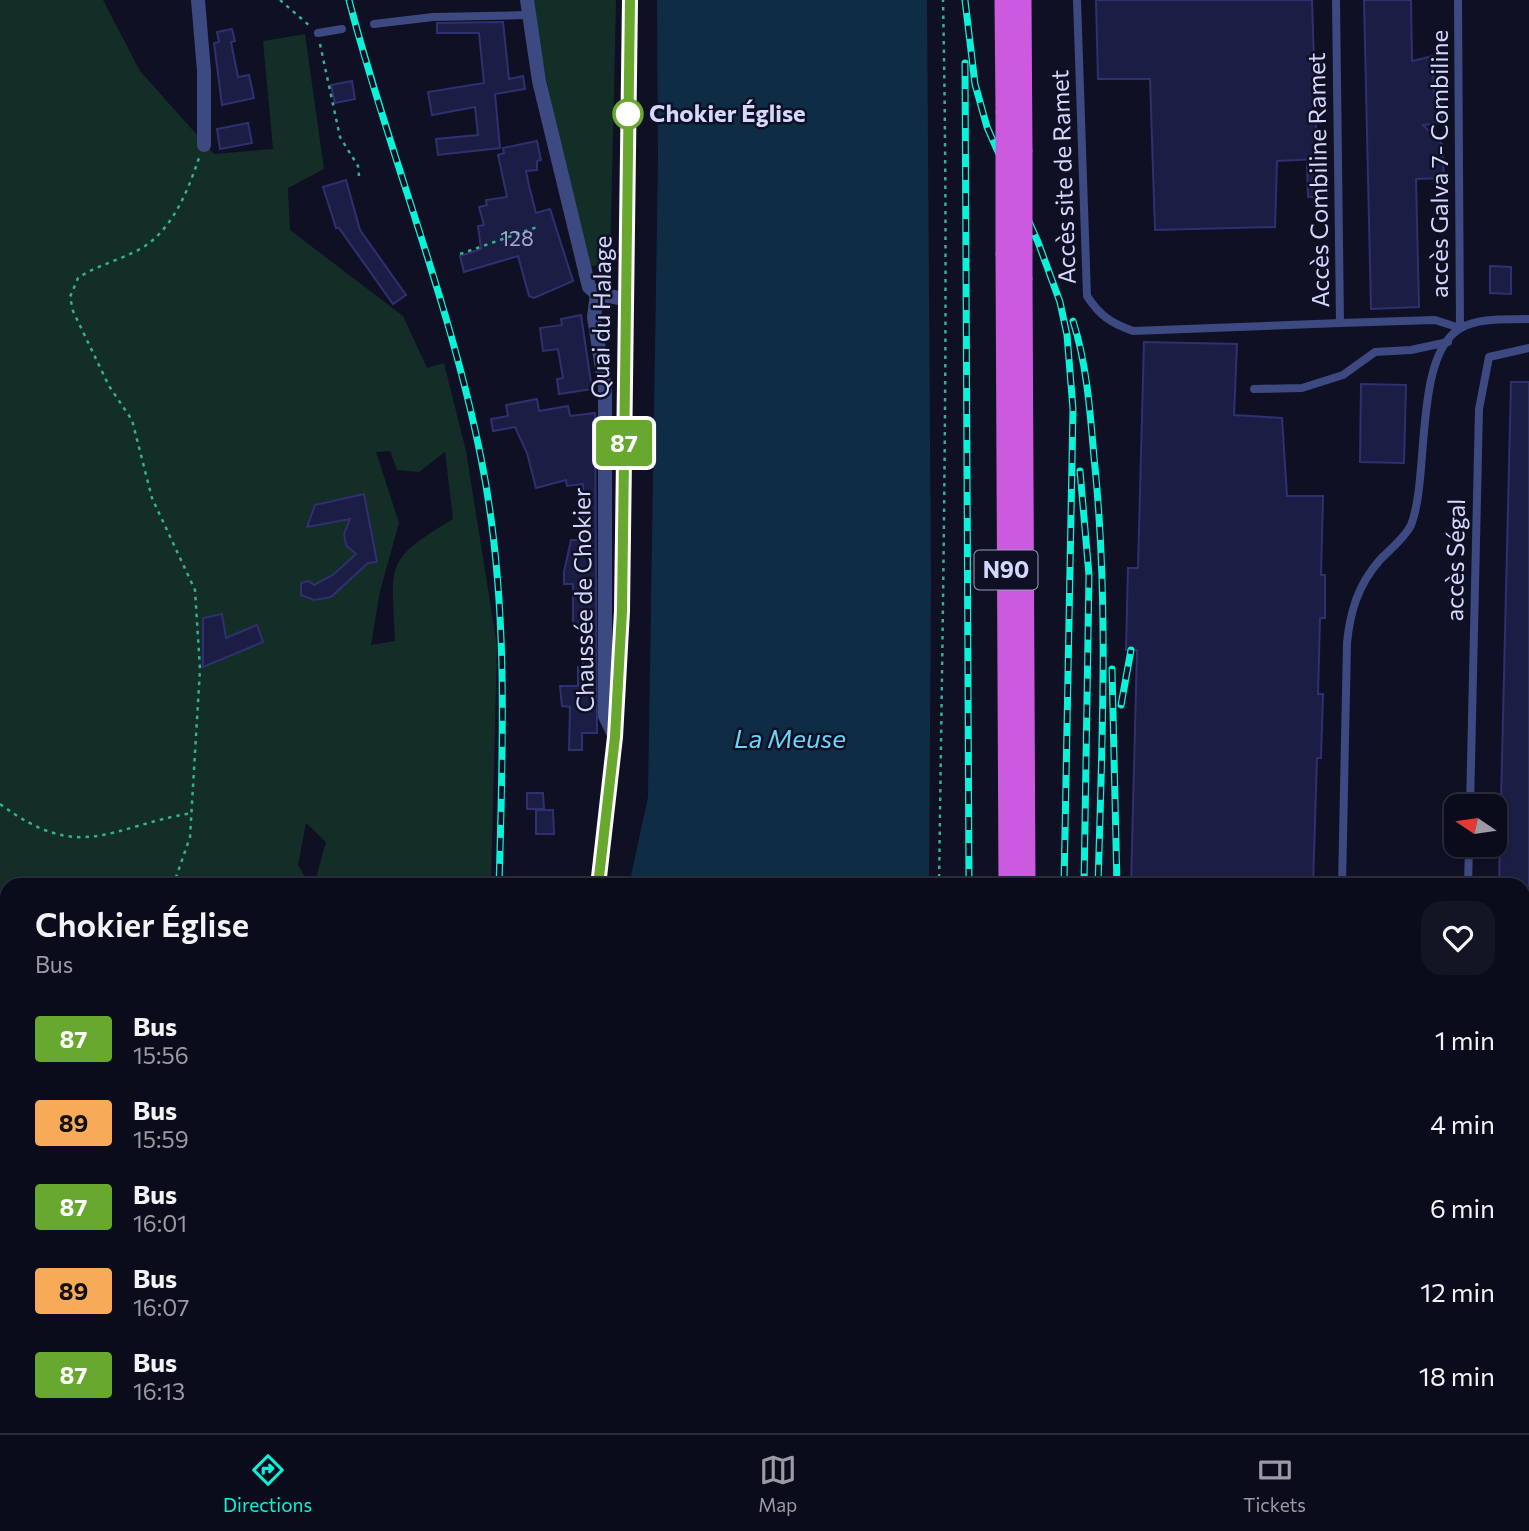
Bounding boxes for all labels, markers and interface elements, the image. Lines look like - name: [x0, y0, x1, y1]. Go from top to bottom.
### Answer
- street label: accès Galva 7- Combiline: [1424, 30, 1453, 298]
- street label: Accès Combiline Ramet: [1301, 52, 1334, 308]
- street label: Accès site de Ramet: [1044, 69, 1081, 285]
- place label: Chokier Église: [649, 98, 806, 127]
- marker: Chokier Église: [613, 99, 643, 129]
- house number: 128: [500, 225, 534, 250]
- street label: Quai du Halage: [585, 235, 616, 399]
- line badge: 87: [592, 420, 656, 466]
- text: 87: [610, 428, 638, 457]
- street label: Chaussée de Chokier: [566, 487, 599, 713]
- street label: accès Ségal: [1439, 498, 1470, 622]
- road number: N90: [974, 550, 1038, 590]
- water label: La Meuse: [734, 722, 846, 753]
- north arrow: [1444, 794, 1507, 858]
- map controls: [1444, 794, 1507, 857]
- button: heart: [1421, 901, 1495, 975]
- text: Chokier Église: [35, 903, 249, 944]
- text: Bus: [35, 950, 73, 978]
- text: Bus: [133, 1010, 177, 1041]
- text: 87: [60, 1024, 87, 1053]
- text: 1 min: [1435, 1024, 1495, 1055]
- text: 15:56: [133, 1041, 189, 1069]
- text: Bus: [133, 1094, 177, 1125]
- text: 89: [59, 1108, 88, 1137]
- text: 4 min: [1430, 1108, 1495, 1139]
- text: 15:59: [133, 1125, 189, 1153]
- text: Bus: [133, 1178, 177, 1209]
- text: 87: [60, 1192, 87, 1221]
- text: 6 min: [1430, 1192, 1495, 1223]
- text: 16:01: [133, 1209, 187, 1237]
- text: Bus: [133, 1262, 177, 1293]
- text: 89: [59, 1276, 88, 1305]
- text: 12 min: [1420, 1276, 1495, 1307]
- text: 16:07: [133, 1293, 189, 1321]
- text: Bus: [133, 1346, 177, 1377]
- text: 87: [60, 1360, 87, 1389]
- text: 18 min: [1419, 1360, 1495, 1391]
- text: 16:13: [133, 1377, 185, 1405]
- tab: Directions: [223, 1451, 312, 1516]
- tab: Map: [758, 1451, 797, 1516]
- tab: Tickets: [1243, 1451, 1306, 1516]

